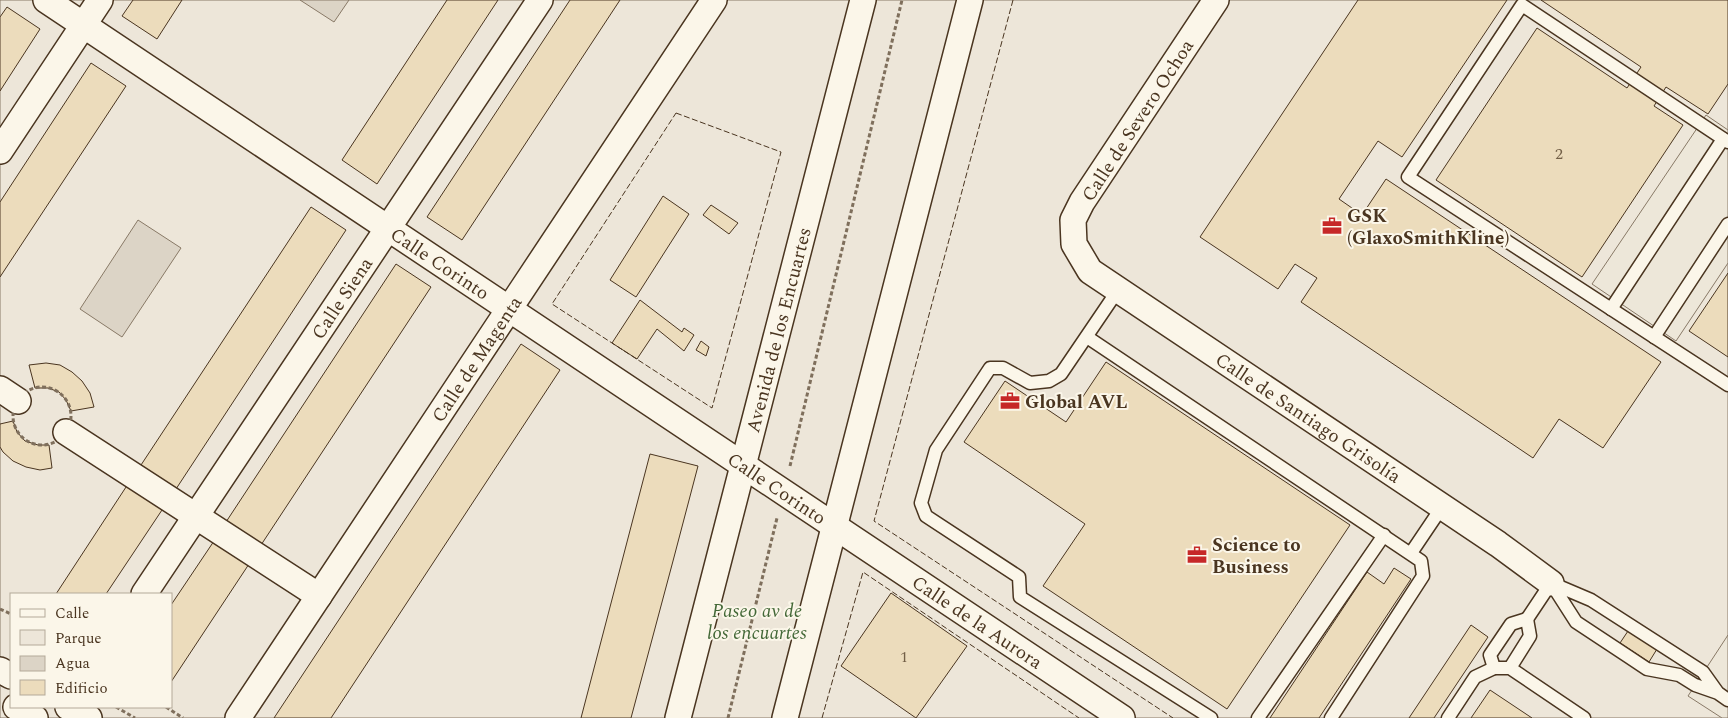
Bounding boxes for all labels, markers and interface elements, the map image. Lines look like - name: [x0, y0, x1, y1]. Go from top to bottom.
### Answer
- street label: Calle de Severo Ochoa: [1075, 33, 1202, 208]
- house number: 2: [1555, 142, 1563, 166]
- place label: GSK (GlaxoSmithKline): [1347, 202, 1509, 253]
- office icon: GSK (GlaxoSmithKline): [1321, 215, 1343, 237]
- street label: Calle Corinto: [384, 221, 495, 308]
- street label: Avenida de los Encuartes: [739, 224, 820, 436]
- street label: Calle Siena: [305, 251, 381, 346]
- street label: Calle de Magenta: [425, 290, 530, 429]
- street label: Calle de Santiago Grisolía: [1209, 346, 1407, 492]
- place label: Global AVL: [1025, 388, 1128, 417]
- office icon: Global AVL: [999, 390, 1021, 412]
- street label: Calle Corinto: [721, 446, 832, 533]
- place label: Science to Business: [1212, 531, 1301, 582]
- office icon: Science to Business: [1186, 544, 1208, 566]
- street label: Calle de la Aurora: [906, 569, 1049, 677]
- legend: [10, 593, 172, 708]
- park label: Paseo av de los encuartes: [707, 597, 807, 648]
- text: Calle: [55, 602, 89, 625]
- text: Parque: [55, 627, 102, 650]
- house number: 1: [900, 645, 908, 669]
- text: Agua: [55, 652, 91, 675]
- text: Edificio: [55, 677, 108, 700]

